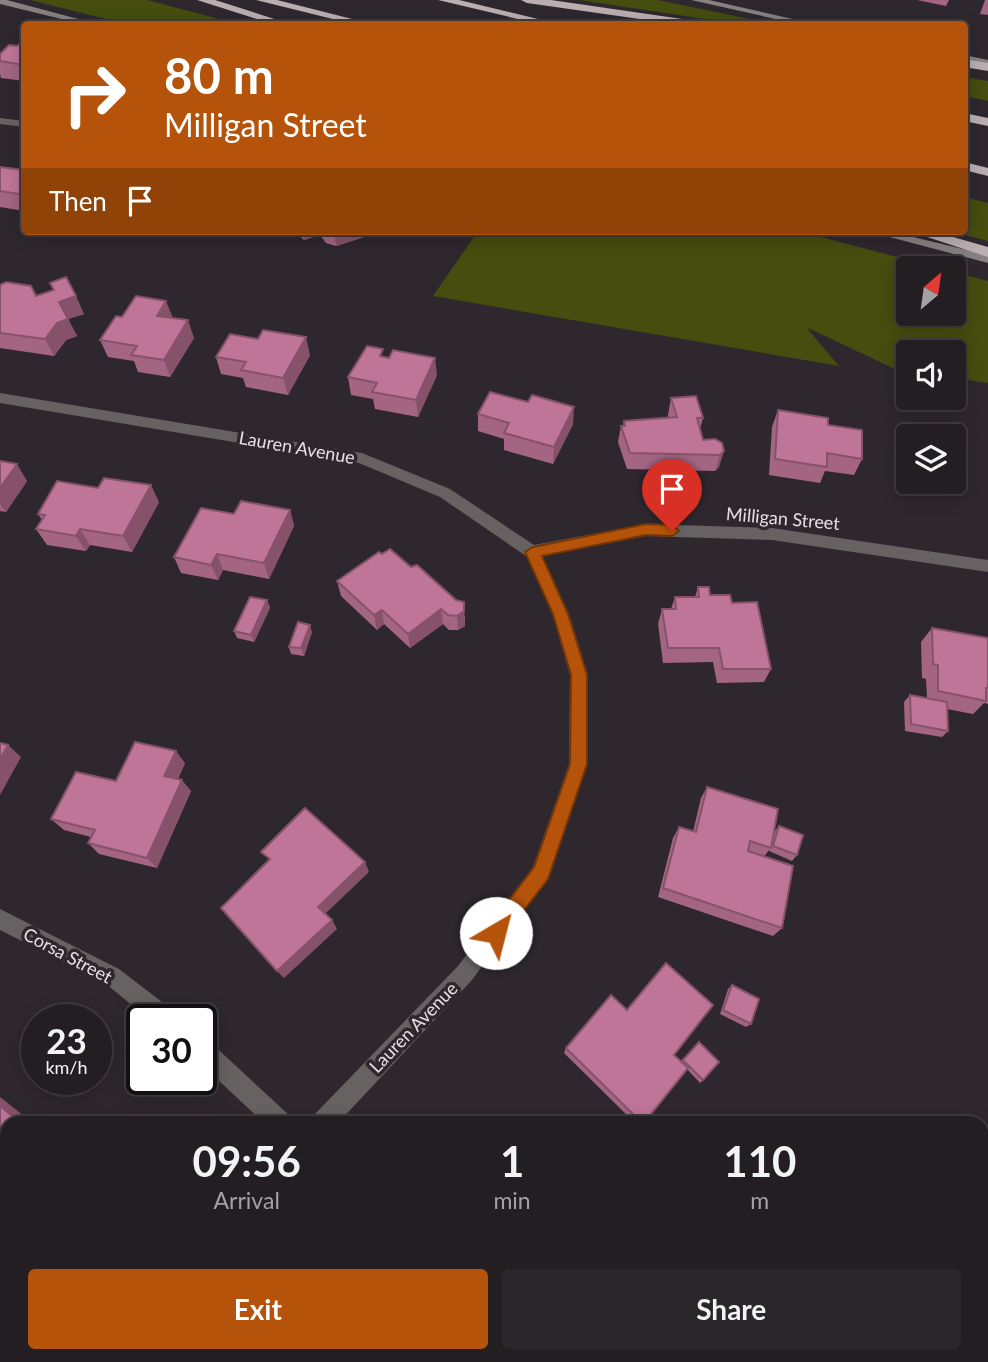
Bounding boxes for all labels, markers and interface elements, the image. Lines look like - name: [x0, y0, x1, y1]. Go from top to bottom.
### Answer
- text: 80 m: [164, 46, 274, 104]
- icon: right: [49, 49, 140, 140]
- text: Milligan Street: [164, 105, 367, 144]
- icon: arrive: [121, 182, 159, 220]
- text: Then: [49, 185, 107, 217]
- north arrow: [896, 256, 966, 326]
- map controls: [896, 256, 966, 494]
- button: sound: [896, 340, 966, 410]
- button: layers: [896, 424, 966, 494]
- street label: Lauren Avenue: [237, 426, 357, 468]
- pin: [642, 459, 702, 531]
- icon: arrive: [653, 470, 691, 508]
- street label: Milligan Street: [725, 502, 841, 534]
- position arrow: [459, 896, 533, 970]
- street label: Corsa Street: [20, 922, 117, 988]
- street label: Lauren Avenue: [364, 977, 462, 1077]
- speed limit sign: 30: [126, 1004, 217, 1095]
- text: 23: [46, 1019, 87, 1061]
- text: km/h: [45, 1056, 88, 1078]
- text: 09:56: [193, 1136, 301, 1186]
- text: 1: [500, 1136, 524, 1186]
- text: 110: [723, 1136, 796, 1186]
- text: Arrival: [214, 1186, 280, 1214]
- text: min: [493, 1186, 531, 1214]
- text: m: [750, 1186, 769, 1214]
- button: Exit: [28, 1269, 488, 1349]
- button: Share: [502, 1269, 961, 1349]

